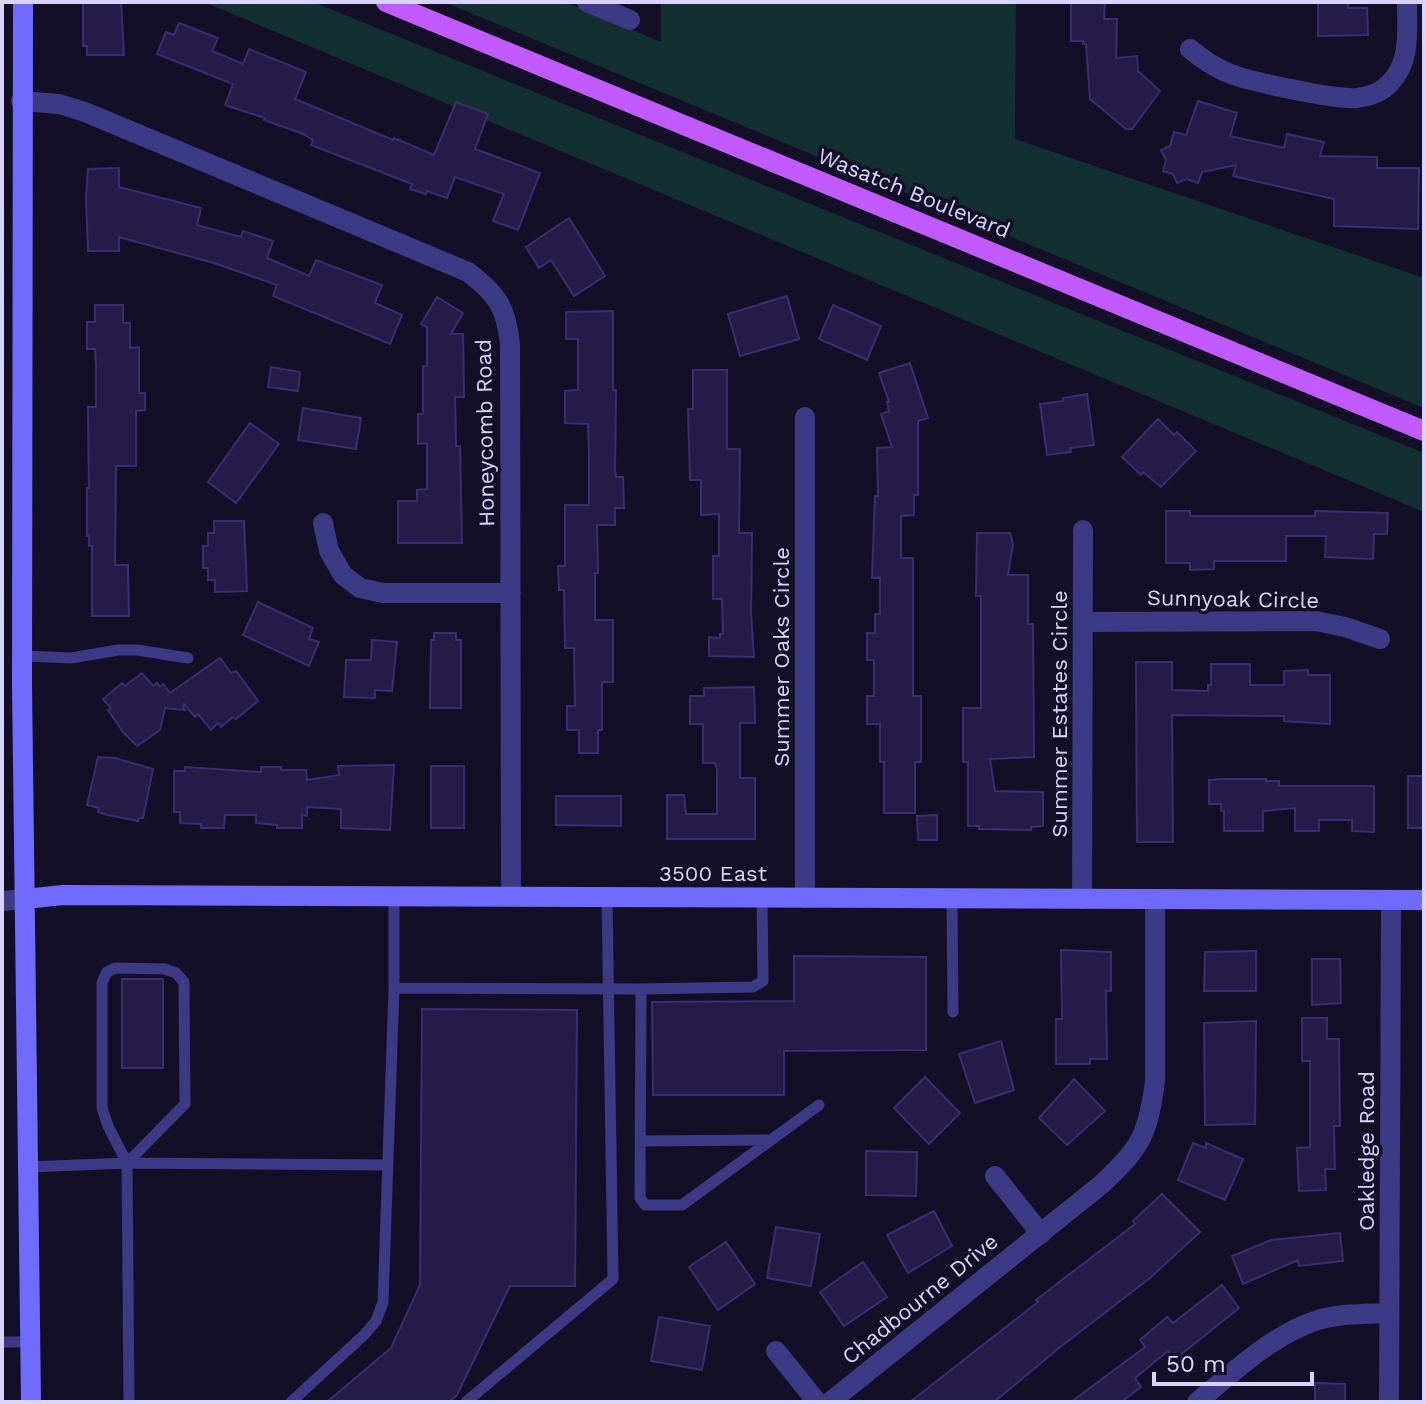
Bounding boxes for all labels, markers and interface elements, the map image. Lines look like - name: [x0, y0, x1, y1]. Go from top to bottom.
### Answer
- street label: Wasatch Boulevard: [814, 143, 1014, 243]
- street label: Honeycomb Road: [471, 339, 499, 527]
- street label: Summer Oaks Circle: [769, 547, 794, 767]
- street label: Sunnyoak Circle: [1147, 585, 1319, 613]
- street label: Summer Estates Circle: [1047, 590, 1072, 838]
- street label: 3500 East: [659, 861, 767, 886]
- street label: Oakledge Road: [1354, 1071, 1379, 1231]
- street label: Chadbourne Drive: [837, 1229, 1003, 1369]
- scale bar: [1154, 1336, 1312, 1386]
- text: 50 m: [1166, 1350, 1226, 1378]

